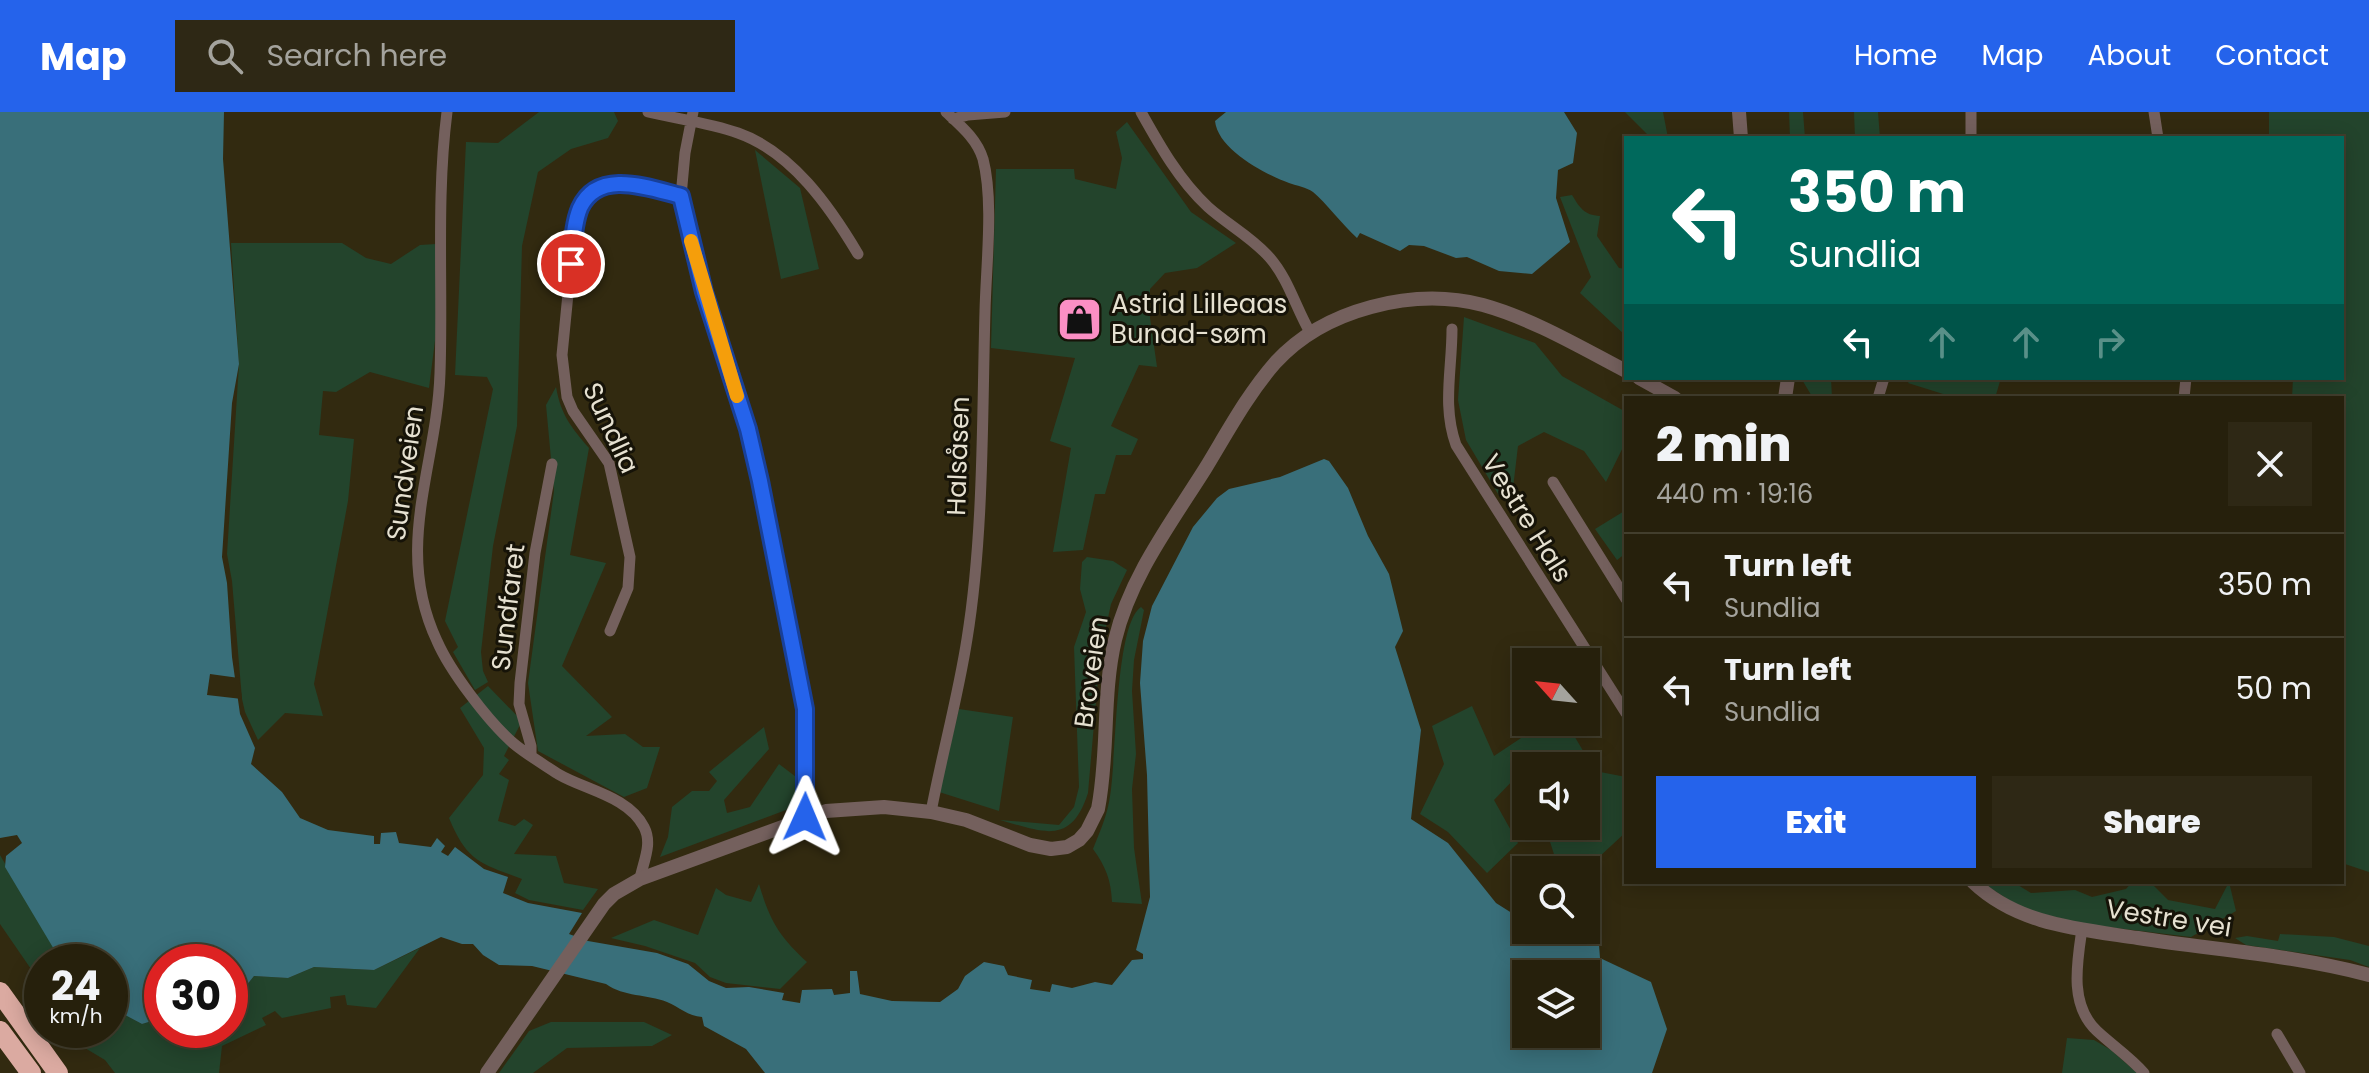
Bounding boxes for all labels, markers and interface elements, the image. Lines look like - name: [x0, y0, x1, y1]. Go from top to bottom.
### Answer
- search box: [175, 20, 735, 92]
- text: Map: [40, 30, 127, 83]
- icon: search: [203, 34, 247, 78]
- text: Search here: [267, 34, 447, 77]
- text: Home: [1854, 36, 1937, 75]
- text: Map: [1981, 36, 2043, 75]
- text: About: [2087, 36, 2171, 75]
- text: Contact: [2215, 36, 2329, 75]
- text: 350 m: [1788, 153, 1966, 232]
- icon: left: [1656, 168, 1760, 272]
- text: Sundlia: [1788, 229, 1922, 280]
- pin: [537, 230, 605, 298]
- icon: arrive: [549, 242, 593, 286]
- place label: Astrid Lilleaas Bunad-søm: [1111, 286, 1287, 352]
- shop icon: Astrid Lilleaas Bunad-søm: [1056, 295, 1104, 343]
- icon: left: [1836, 320, 1880, 364]
- icon: ahead: [1920, 320, 1964, 364]
- icon: ahead: [2004, 320, 2048, 364]
- icon: right: [2088, 320, 2132, 364]
- street label: Sundlia: [574, 377, 648, 479]
- street label: Halsåsen: [938, 396, 978, 516]
- street label: Sundveien: [378, 403, 432, 543]
- text: 2 min: [1656, 411, 1791, 478]
- button: close: [2228, 422, 2312, 506]
- street label: Vestre Hals: [1473, 447, 1581, 589]
- text: 440 m · 19:16: [1656, 476, 1813, 512]
- street label: Sundfaret: [482, 542, 534, 672]
- text: Turn left: [1724, 544, 1852, 587]
- icon: left: [1656, 563, 1700, 607]
- text: 350 m: [2218, 563, 2312, 606]
- text: Sundlia: [1724, 590, 1821, 626]
- street label: Broveien: [1065, 614, 1117, 730]
- north arrow: [1512, 648, 1600, 736]
- map controls: [1512, 648, 1600, 1048]
- text: Turn left: [1724, 648, 1852, 691]
- icon: left: [1656, 667, 1700, 711]
- text: 50 m: [2235, 667, 2312, 710]
- text: Sundlia: [1724, 694, 1821, 730]
- button: sound: [1512, 752, 1600, 840]
- position arrow: [763, 775, 847, 859]
- button: Exit: [1656, 776, 1976, 868]
- button: Share: [1992, 776, 2312, 868]
- button: search: [1512, 856, 1600, 944]
- street label: Vestre vei: [2104, 890, 2234, 946]
- speed limit sign: 30: [144, 944, 248, 1048]
- text: 24: [51, 958, 101, 1014]
- button: layers: [1512, 960, 1600, 1048]
- text: km/h: [49, 1002, 103, 1030]

